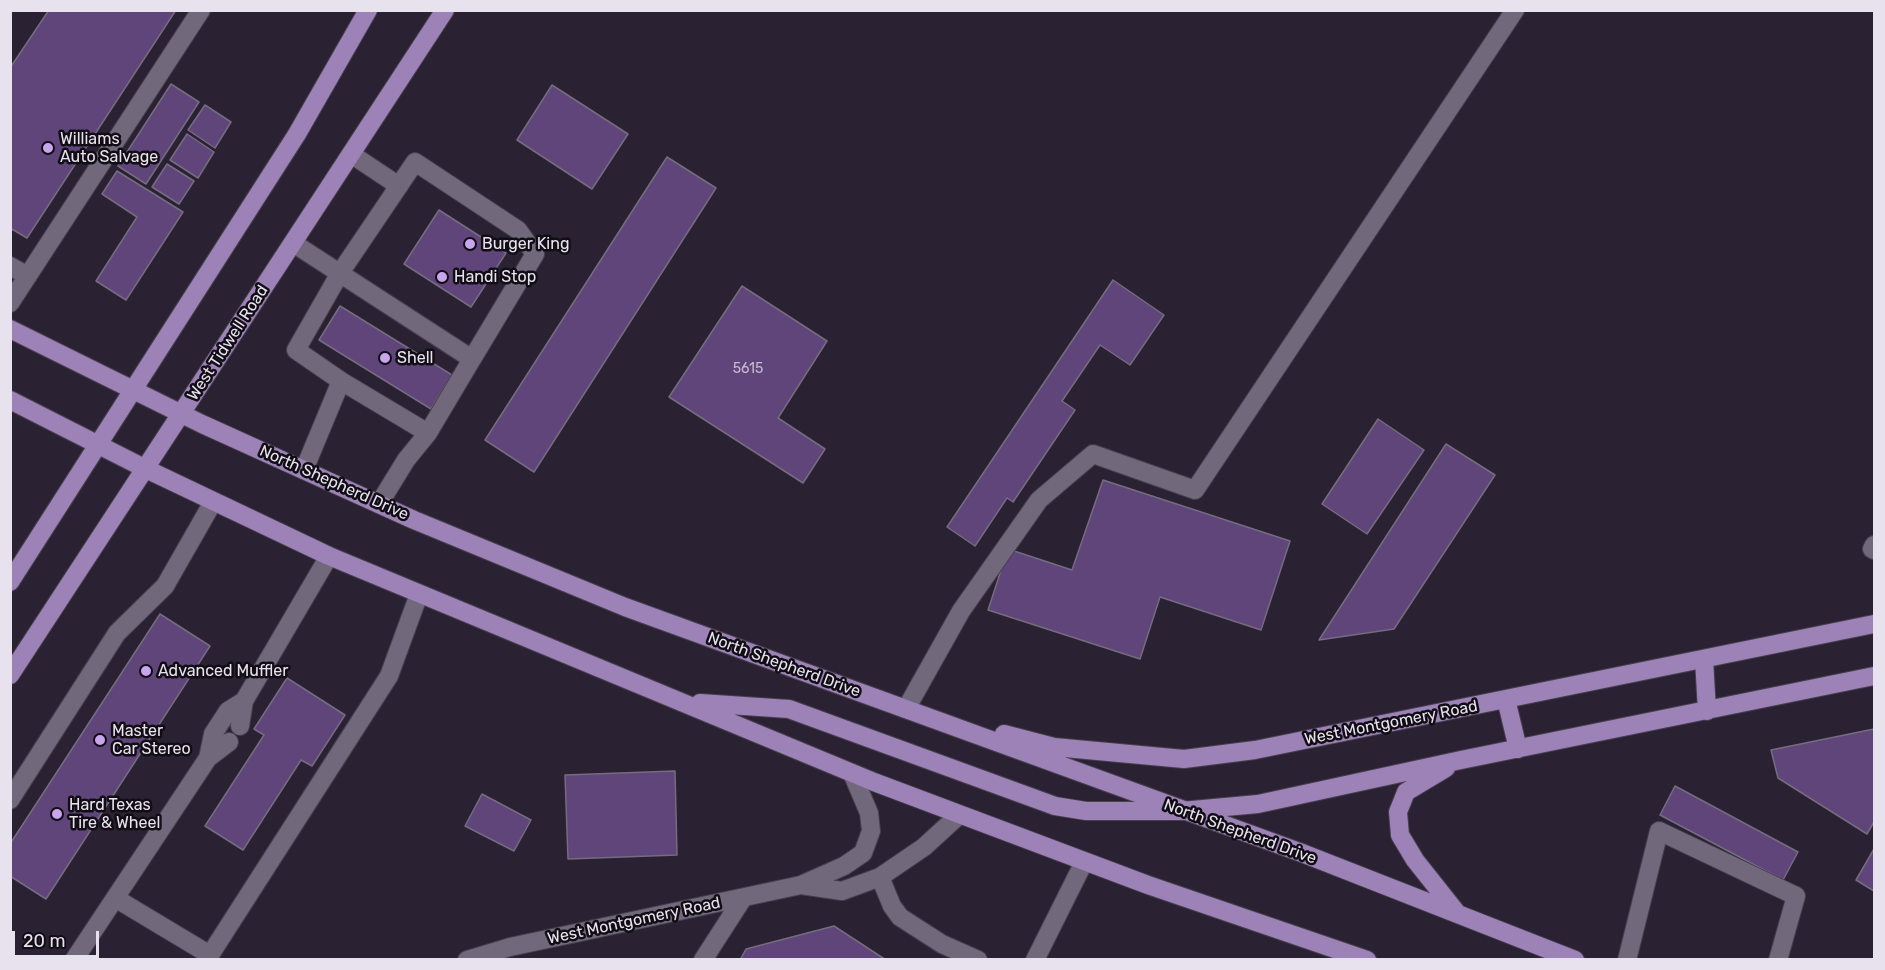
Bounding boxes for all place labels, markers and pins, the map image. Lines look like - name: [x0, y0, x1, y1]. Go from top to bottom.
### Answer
- place label: Williams Auto Salvage: [60, 129, 158, 167]
- marker: Williams Auto Salvage: [41, 141, 55, 155]
- place label: Burger King: [482, 234, 569, 254]
- marker: Burger King: [463, 237, 477, 251]
- place label: Handi Stop: [454, 267, 536, 287]
- marker: Handi Stop: [435, 270, 449, 284]
- place label: Shell: [397, 348, 433, 368]
- marker: Shell: [378, 351, 392, 365]
- place label: Advanced Muffler: [158, 661, 288, 681]
- marker: Advanced Muffler: [139, 664, 153, 678]
- place label: Master Car Stereo: [112, 721, 191, 759]
- marker: Master Car Stereo: [93, 733, 107, 747]
- place label: Hard Texas Tire & Wheel: [69, 795, 160, 833]
- marker: Hard Texas Tire & Wheel: [50, 807, 64, 821]

